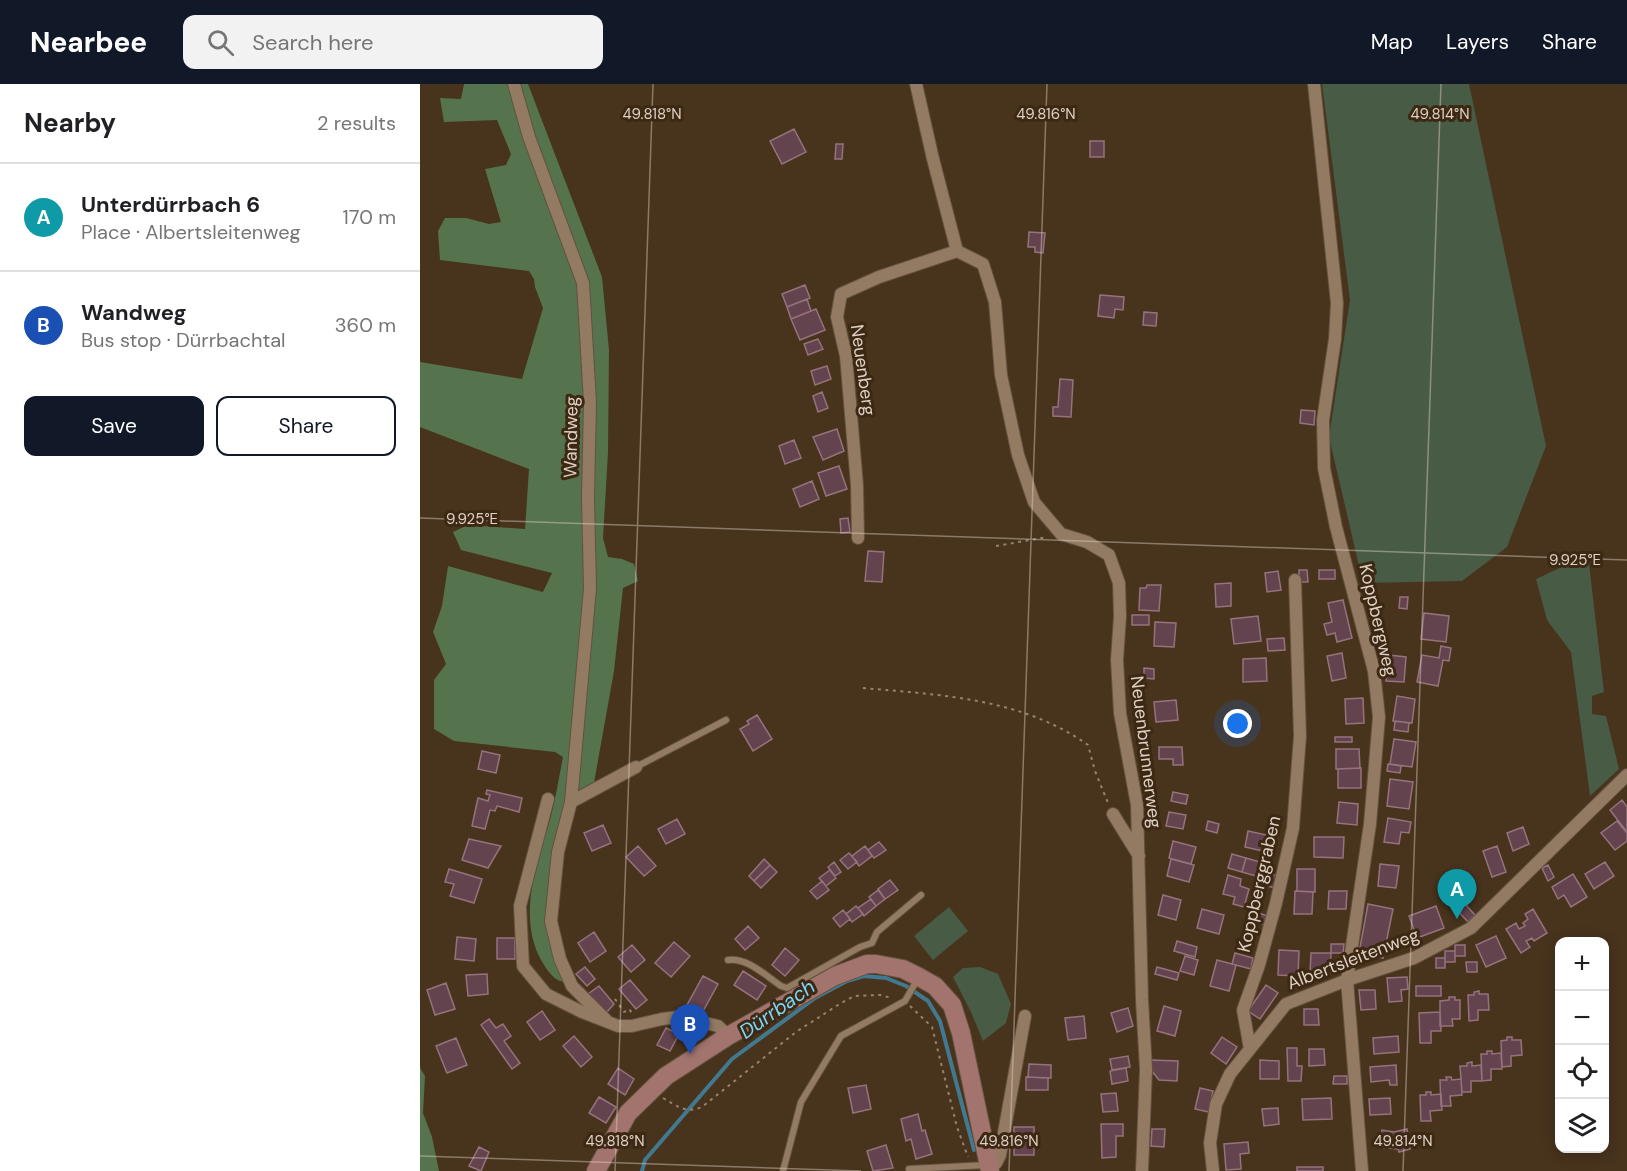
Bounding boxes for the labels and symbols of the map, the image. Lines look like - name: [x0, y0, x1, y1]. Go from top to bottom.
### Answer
- text: 49.818°N: [622, 104, 682, 124]
- text: 49.816°N: [1016, 104, 1076, 124]
- text: 49.814°N: [1410, 104, 1470, 124]
- street label: Neuenberg: [845, 323, 881, 417]
- street label: Wandweg: [558, 396, 584, 478]
- text: 9.925°E: [446, 509, 498, 529]
- text: 9.925°E: [1549, 550, 1601, 570]
- street label: Koppbergweg: [1353, 561, 1403, 679]
- street label: Neuenbrunnerweg: [1125, 675, 1167, 829]
- your location: [1223, 709, 1252, 738]
- street label: Koppberggraben: [1232, 813, 1286, 955]
- pin: A: [1438, 870, 1476, 919]
- street label: Albertsleitenweg: [1283, 923, 1423, 995]
- water label: Dürrbach: [734, 974, 820, 1044]
- pin: B: [670, 1004, 710, 1054]
- text: 49.818°N: [585, 1131, 645, 1151]
- text: 49.816°N: [979, 1131, 1039, 1151]
- text: 49.814°N: [1373, 1131, 1433, 1151]

